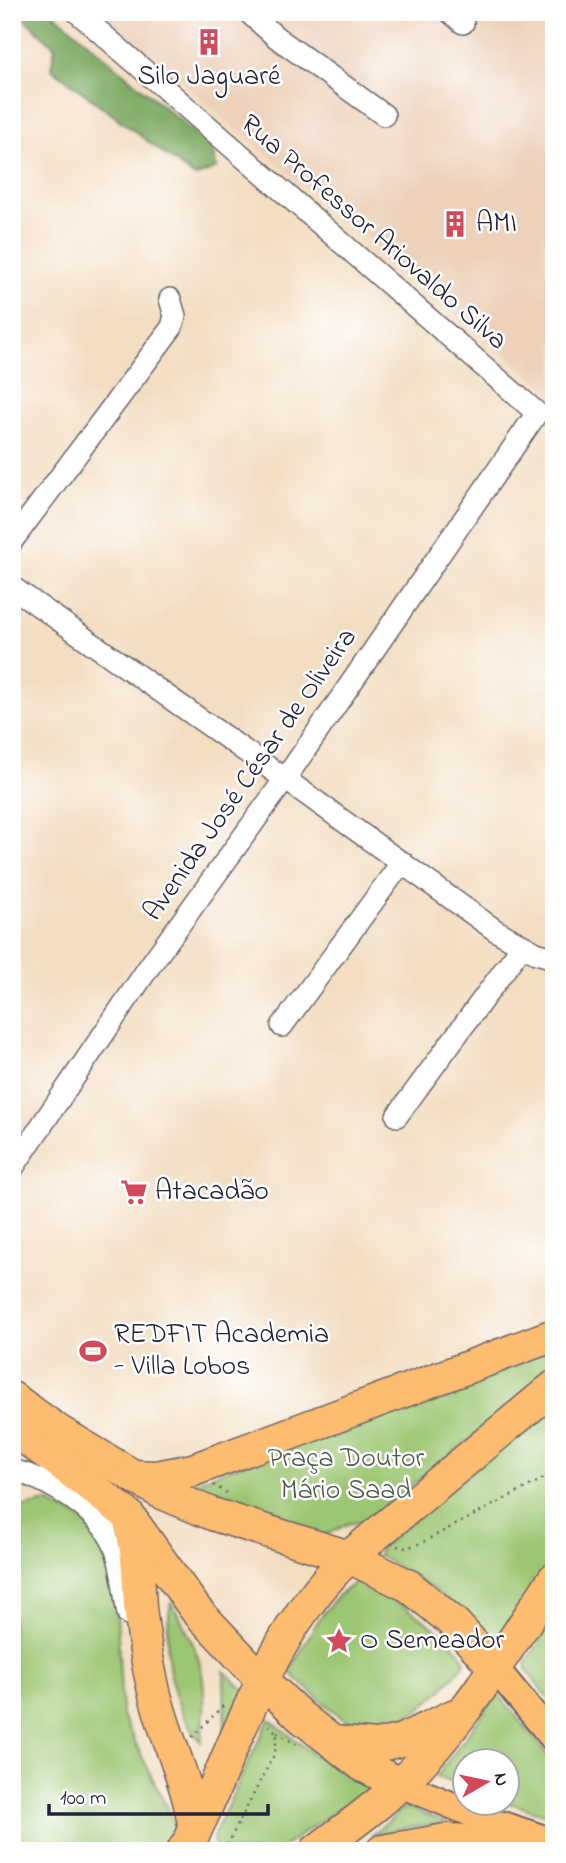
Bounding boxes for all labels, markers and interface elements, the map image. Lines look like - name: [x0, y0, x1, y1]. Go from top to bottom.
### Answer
- building icon: Silo Jaguaré: [194, 27, 224, 57]
- place label: Silo Jaguaré: [138, 57, 281, 98]
- street label: Rua Professor Ariovaldo Silva: [230, 105, 516, 361]
- place label: AMI: [476, 204, 517, 245]
- building icon: AMI: [440, 209, 470, 239]
- street label: Avenida José César de Oliveira: [134, 620, 368, 930]
- place label: Atacadão: [155, 1172, 269, 1213]
- supermarket icon: Atacadão: [119, 1177, 149, 1207]
- place label: REDFIT Academia - Villa Lobos: [114, 1315, 329, 1388]
- sports icon: REDFIT Academia - Villa Lobos: [78, 1336, 108, 1366]
- park label: Praça Doutor Mário Saad: [268, 1439, 425, 1512]
- place label: O Semeador: [360, 1621, 505, 1662]
- place icon: O Semeador: [324, 1626, 354, 1656]
- north arrow: [450, 1748, 520, 1818]
- text: N: [486, 1771, 515, 1788]
- scale bar: [49, 1772, 268, 1816]
- text: 100 m: [60, 1784, 106, 1814]

